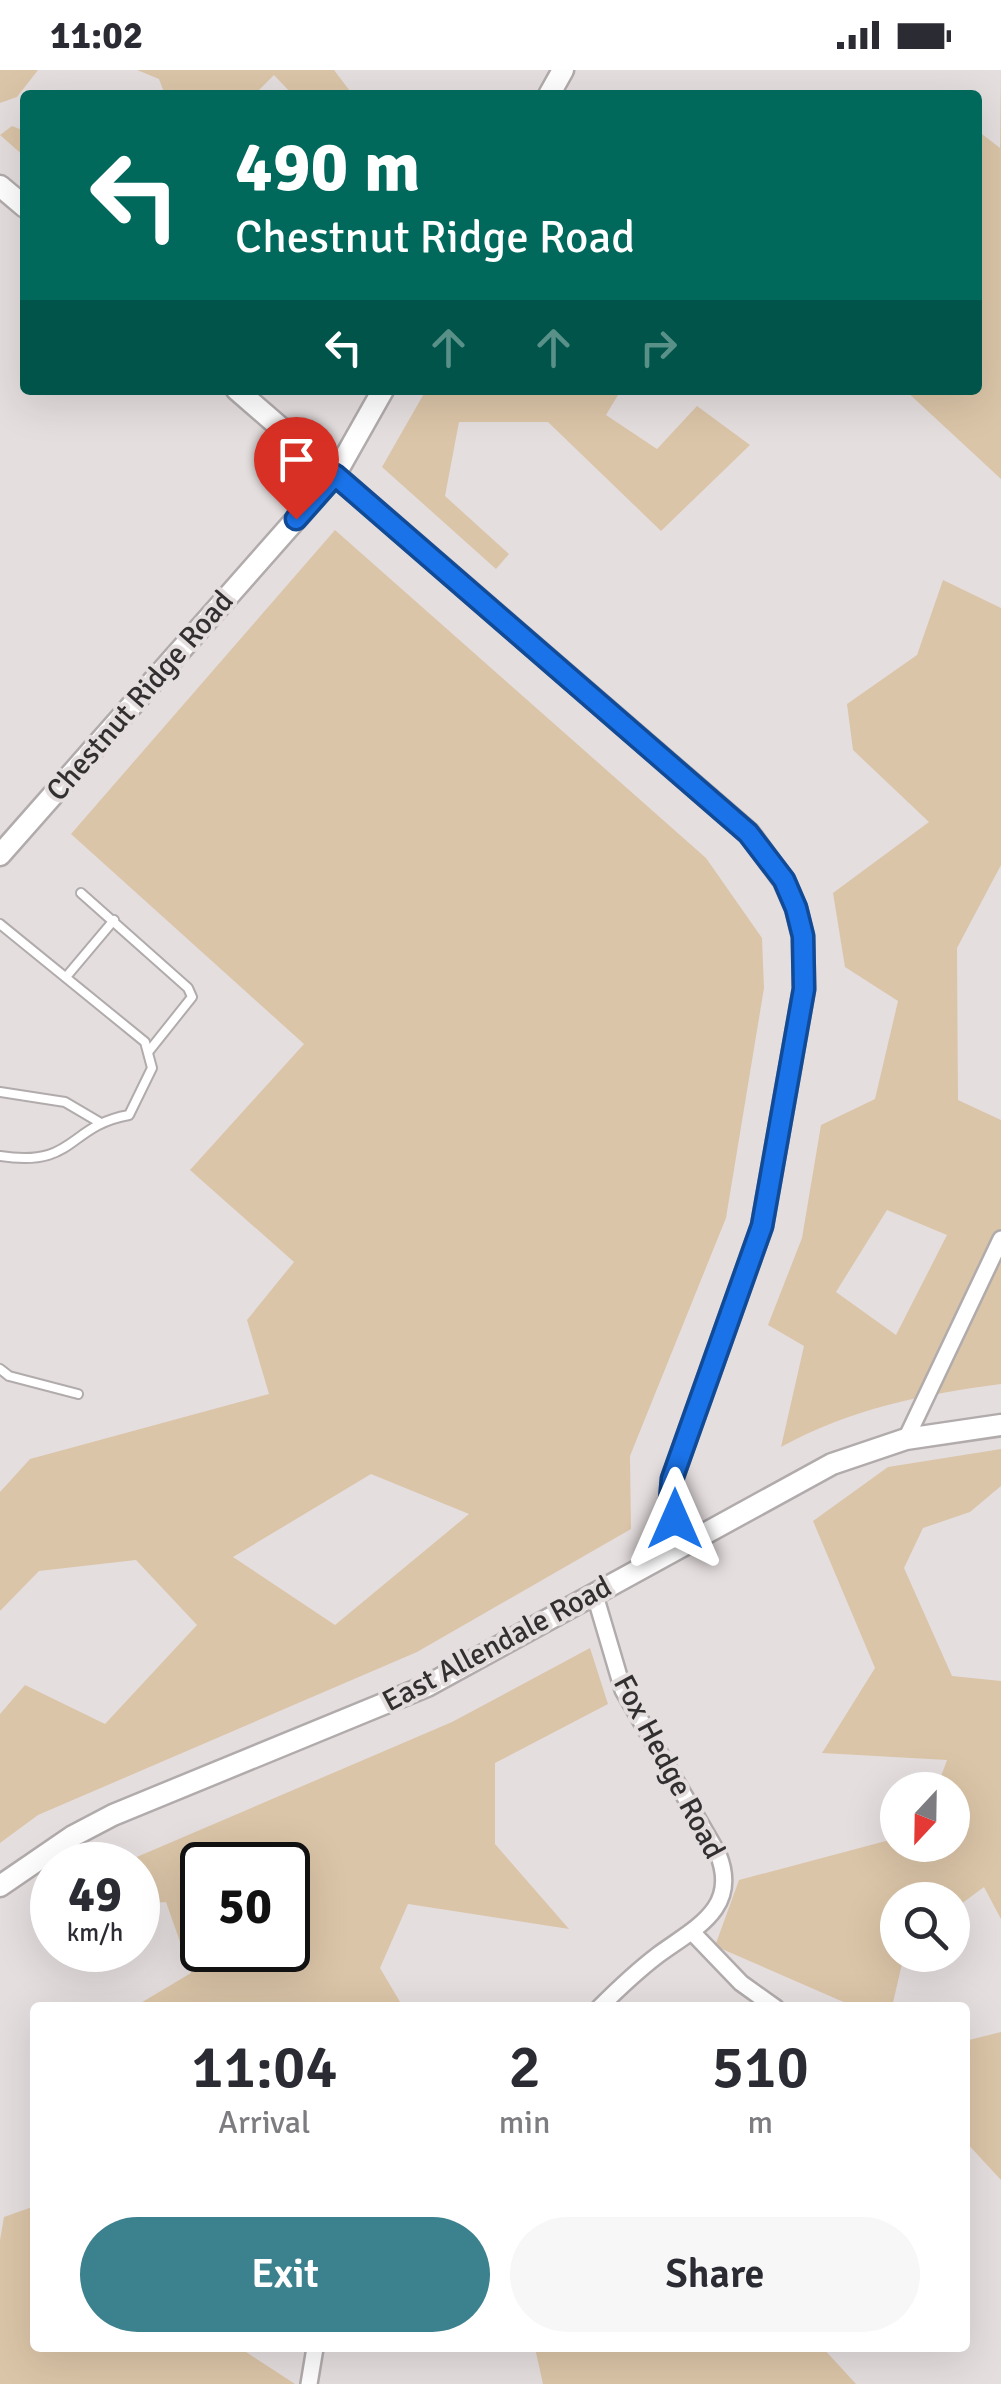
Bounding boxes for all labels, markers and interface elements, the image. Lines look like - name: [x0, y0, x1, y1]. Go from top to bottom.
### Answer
- text: 11:02: [50, 12, 143, 59]
- text: 490 m: [235, 124, 420, 210]
- icon: left: [70, 130, 200, 260]
- text: Chestnut Ridge Road: [235, 210, 635, 265]
- icon: left: [316, 320, 371, 375]
- icon: ahead: [421, 320, 476, 375]
- icon: ahead: [526, 320, 581, 375]
- icon: right: [631, 320, 686, 375]
- pin: [254, 417, 339, 520]
- icon: arrive: [269, 432, 324, 487]
- street label: Chestnut Ridge Road: [39, 583, 241, 809]
- position arrow: [623, 1467, 727, 1571]
- street label: East Allendale Road: [376, 1568, 618, 1720]
- street label: Fox Hedge Road: [605, 1669, 733, 1865]
- north arrow: [880, 1772, 970, 1862]
- map controls: [880, 1772, 970, 1972]
- speed limit sign: 50: [180, 1842, 310, 1972]
- text: 49: [68, 1864, 122, 1926]
- button: search: [880, 1882, 970, 1972]
- text: km/h: [67, 1917, 123, 1948]
- text: 11:04: [191, 2031, 338, 2105]
- text: 2: [508, 2031, 541, 2105]
- text: 510: [712, 2031, 809, 2105]
- text: Arrival: [218, 2103, 311, 2142]
- text: min: [499, 2103, 550, 2142]
- text: m: [747, 2103, 773, 2142]
- button: Exit: [80, 2217, 490, 2332]
- button: Share: [510, 2217, 920, 2332]

